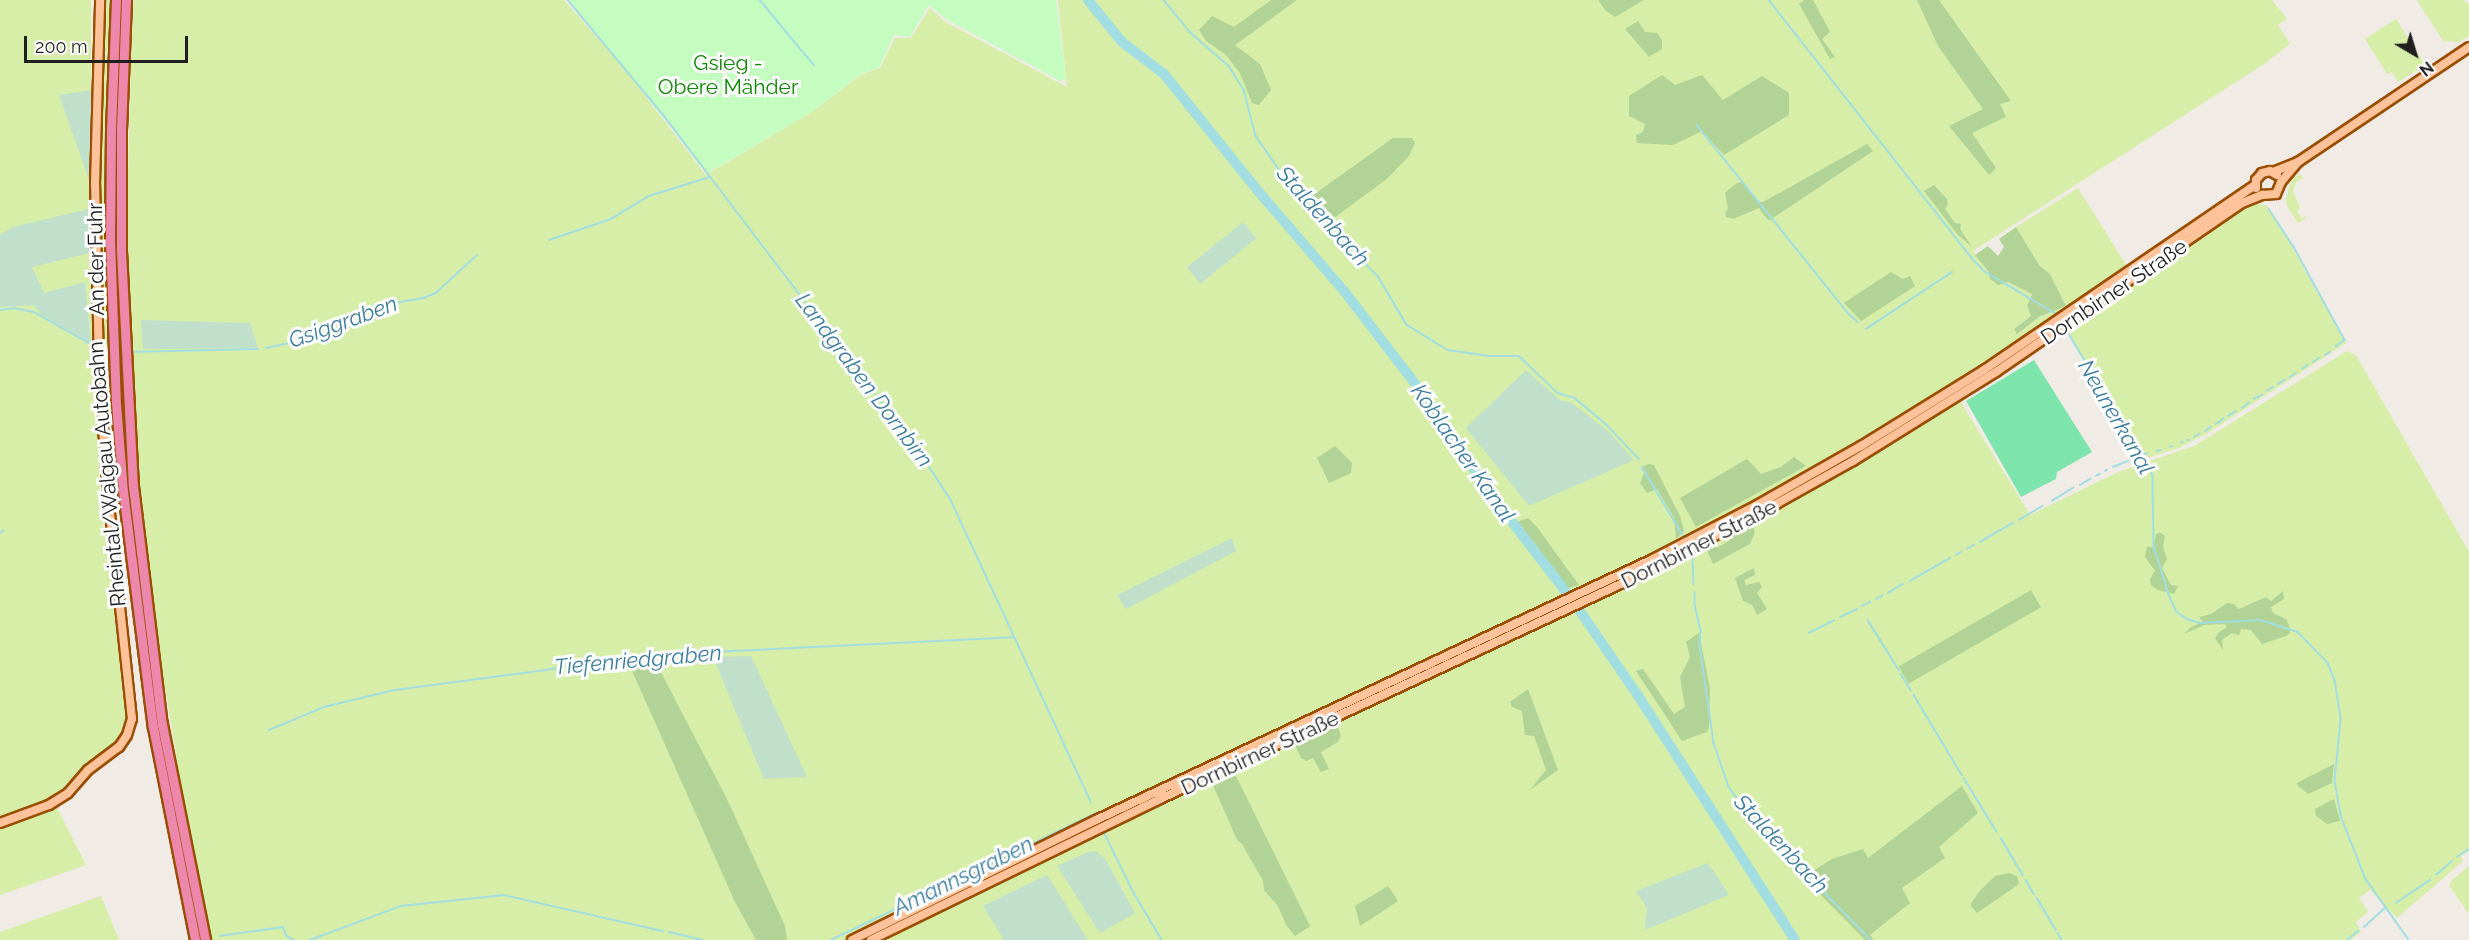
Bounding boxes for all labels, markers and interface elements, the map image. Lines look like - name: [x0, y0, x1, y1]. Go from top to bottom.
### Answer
- scale bar: [27, 24, 190, 62]
- north arrow: [2385, 24, 2445, 84]
- text: 200 m: [35, 36, 88, 57]
- park label: Gsieg - Obere Mähder: [658, 50, 798, 100]
- text: N: [2416, 57, 2437, 80]
- water label: Staldenbach: [1271, 160, 1375, 272]
- street label: An der Fuhr: [82, 202, 110, 316]
- street label: Dornbirner Straße: [2036, 234, 2192, 350]
- water label: Landgraben Dornbirn: [790, 288, 938, 472]
- water label: Gsiggraben: [285, 290, 401, 354]
- street label: Rheintal/Walgau Autobahn: [83, 340, 131, 608]
- water label: Neunerkanal: [2073, 355, 2159, 479]
- water label: Koblacher Kanal: [1405, 379, 1521, 527]
- street label: Dornbirner Straße: [1617, 494, 1781, 594]
- water label: Tiefenriedgraben: [553, 640, 723, 680]
- street label: Dornbirner Straße: [1177, 705, 1343, 801]
- water label: Staldenbach: [1728, 789, 1834, 899]
- water label: Amannsgraben: [889, 831, 1037, 921]

